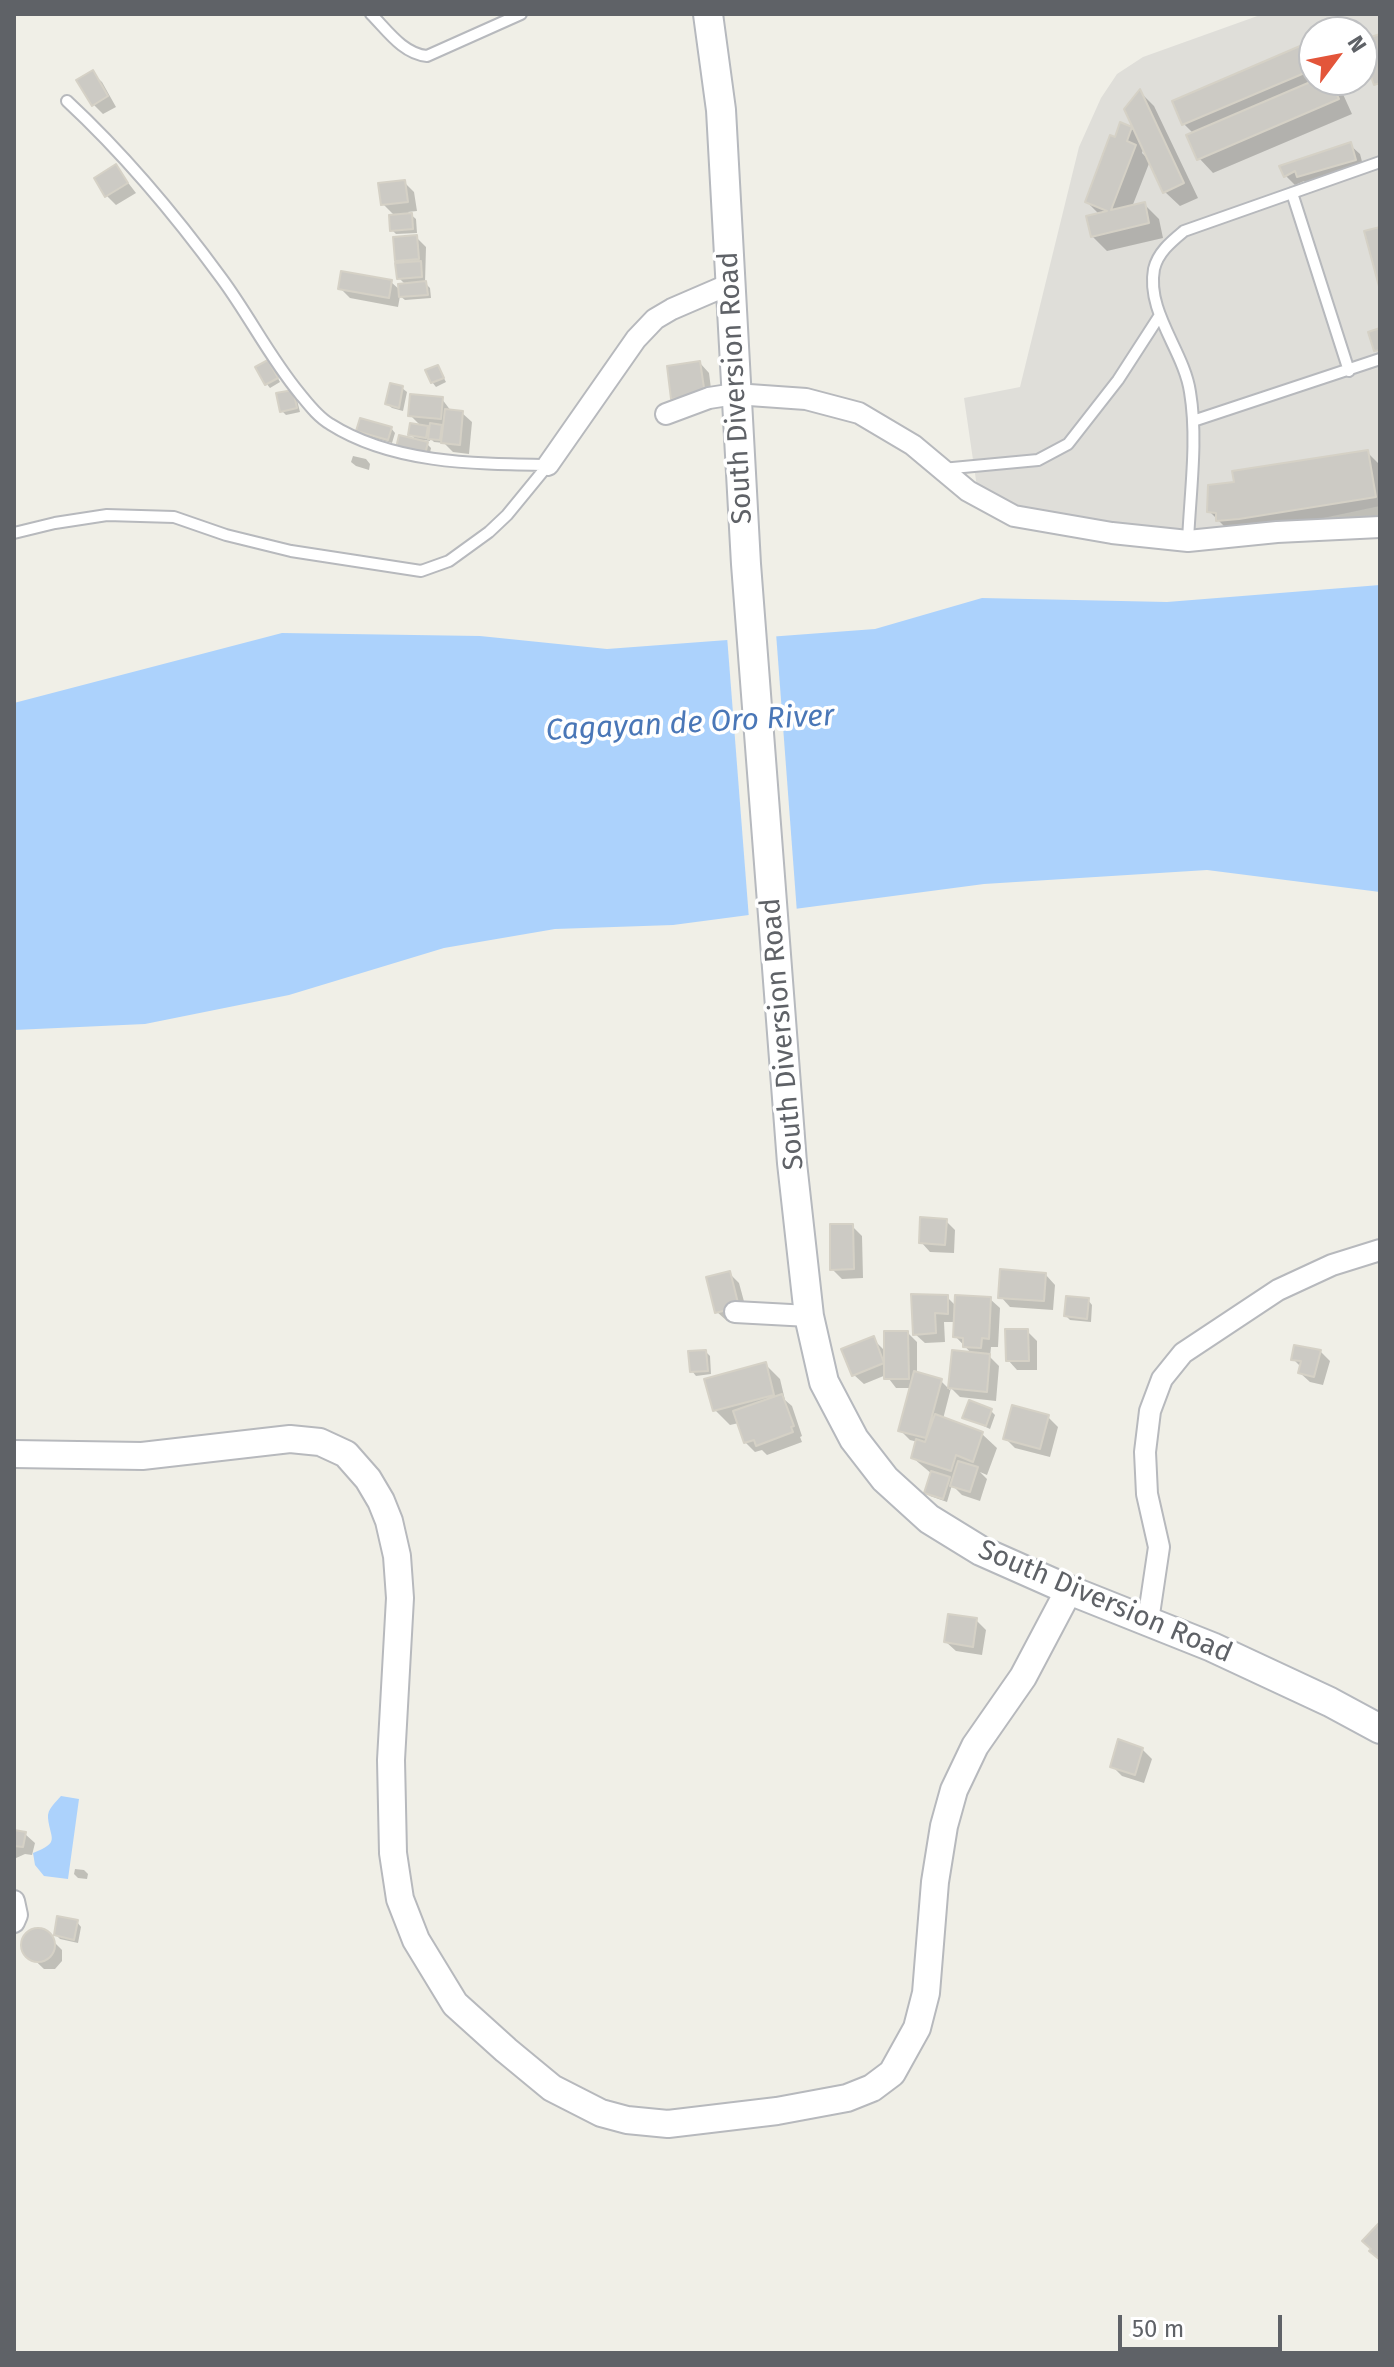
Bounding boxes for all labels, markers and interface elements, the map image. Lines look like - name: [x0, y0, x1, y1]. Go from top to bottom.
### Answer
- north arrow: [1298, 16, 1378, 96]
- text: N: [1342, 31, 1372, 57]
- street label: South Diversion Road: [712, 251, 760, 525]
- water label: Cagayan de Oro River: [545, 698, 835, 750]
- street label: South Diversion Road: [754, 897, 812, 1171]
- street label: South Diversion Road: [973, 1533, 1237, 1671]
- scale bar: [1122, 2299, 1286, 2349]
- text: 50 m: [1132, 2315, 1184, 2343]

